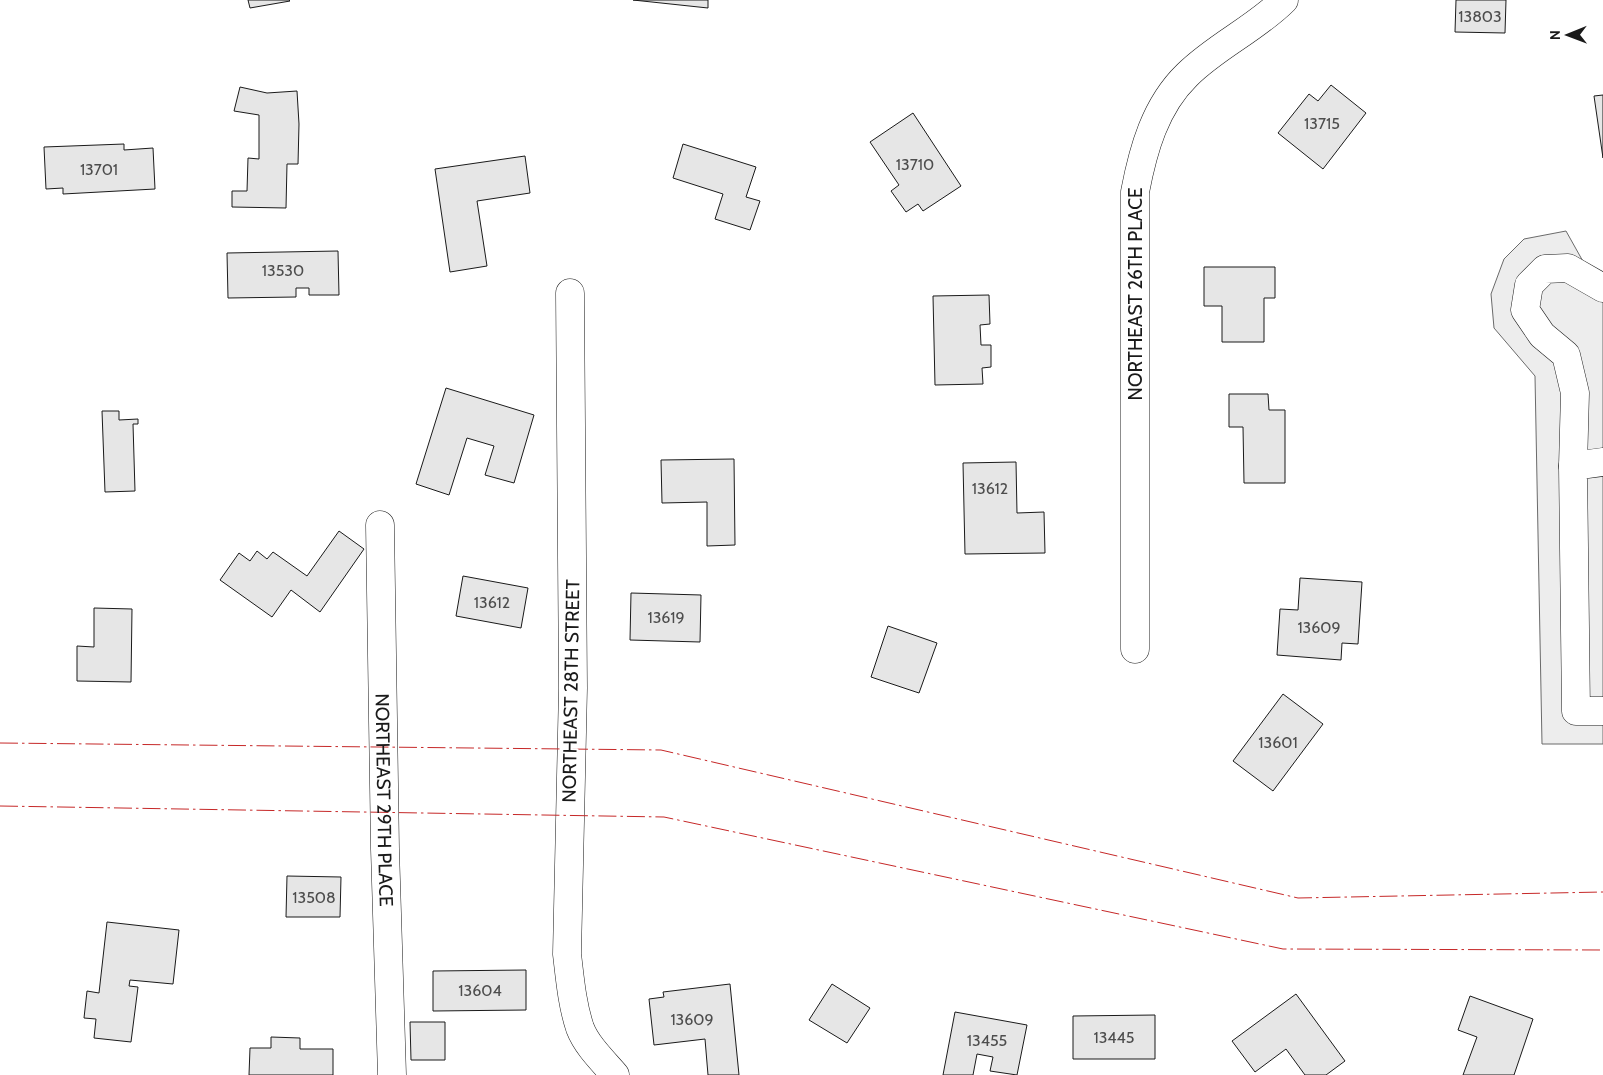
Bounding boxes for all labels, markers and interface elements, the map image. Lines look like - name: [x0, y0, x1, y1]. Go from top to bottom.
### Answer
- house number: 13803: [1458, 7, 1502, 26]
- north arrow: [1543, 10, 1593, 60]
- text: N: [1546, 30, 1564, 40]
- house number: 13715: [1304, 114, 1340, 133]
- house number: 13710: [896, 155, 934, 174]
- house number: 13701: [80, 160, 118, 179]
- street label: NORTHEAST 26TH PLACE: [1124, 188, 1147, 400]
- house number: 13530: [262, 261, 304, 280]
- house number: 13612: [972, 479, 1008, 498]
- street label: NORTHEAST 28TH STREET: [558, 579, 584, 803]
- house number: 13612: [474, 593, 510, 612]
- house number: 13619: [647, 608, 685, 627]
- house number: 13609: [1297, 618, 1341, 637]
- street label: NORTHEAST 29TH PLACE: [371, 693, 398, 907]
- house number: 13601: [1258, 733, 1298, 752]
- house number: 13508: [292, 888, 336, 907]
- house number: 13604: [458, 981, 502, 1000]
- house number: 13609: [670, 1010, 714, 1029]
- house number: 13445: [1093, 1028, 1135, 1047]
- house number: 13455: [967, 1031, 1007, 1050]

